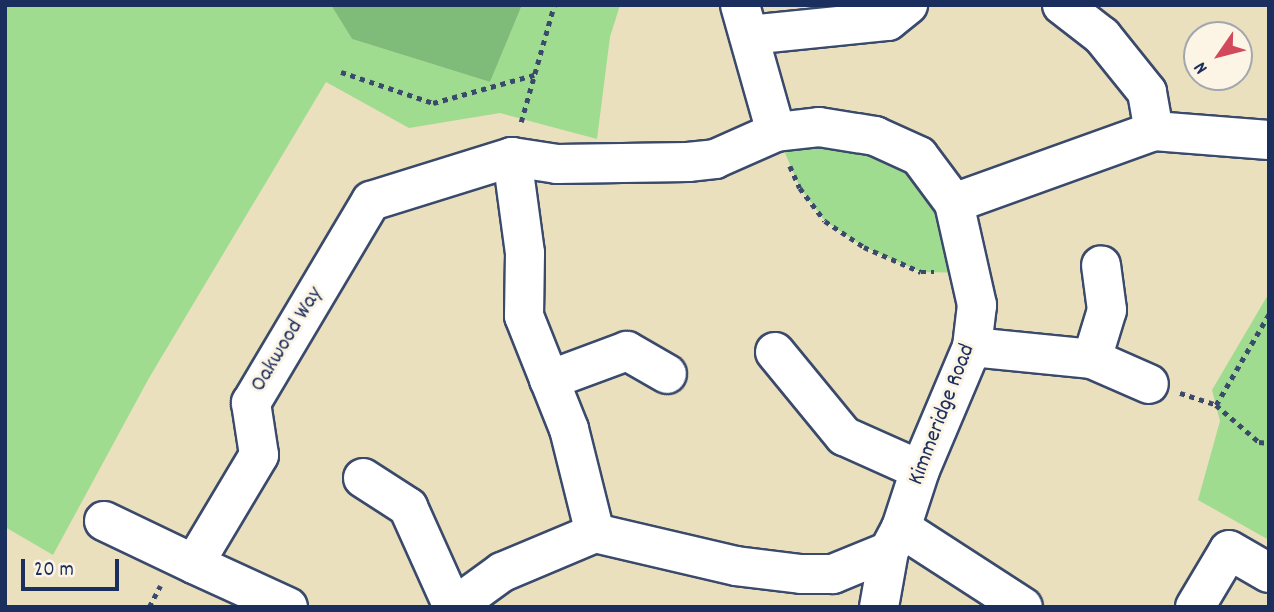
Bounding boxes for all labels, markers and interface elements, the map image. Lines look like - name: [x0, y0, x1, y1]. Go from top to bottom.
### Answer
- north arrow: [1183, 21, 1253, 91]
- text: N: [1188, 56, 1216, 79]
- street label: Oakwood Way: [246, 282, 330, 398]
- street label: Kimmeridge Road: [903, 341, 983, 489]
- scale bar: [24, 546, 122, 590]
- text: 20 m: [34, 556, 74, 586]

